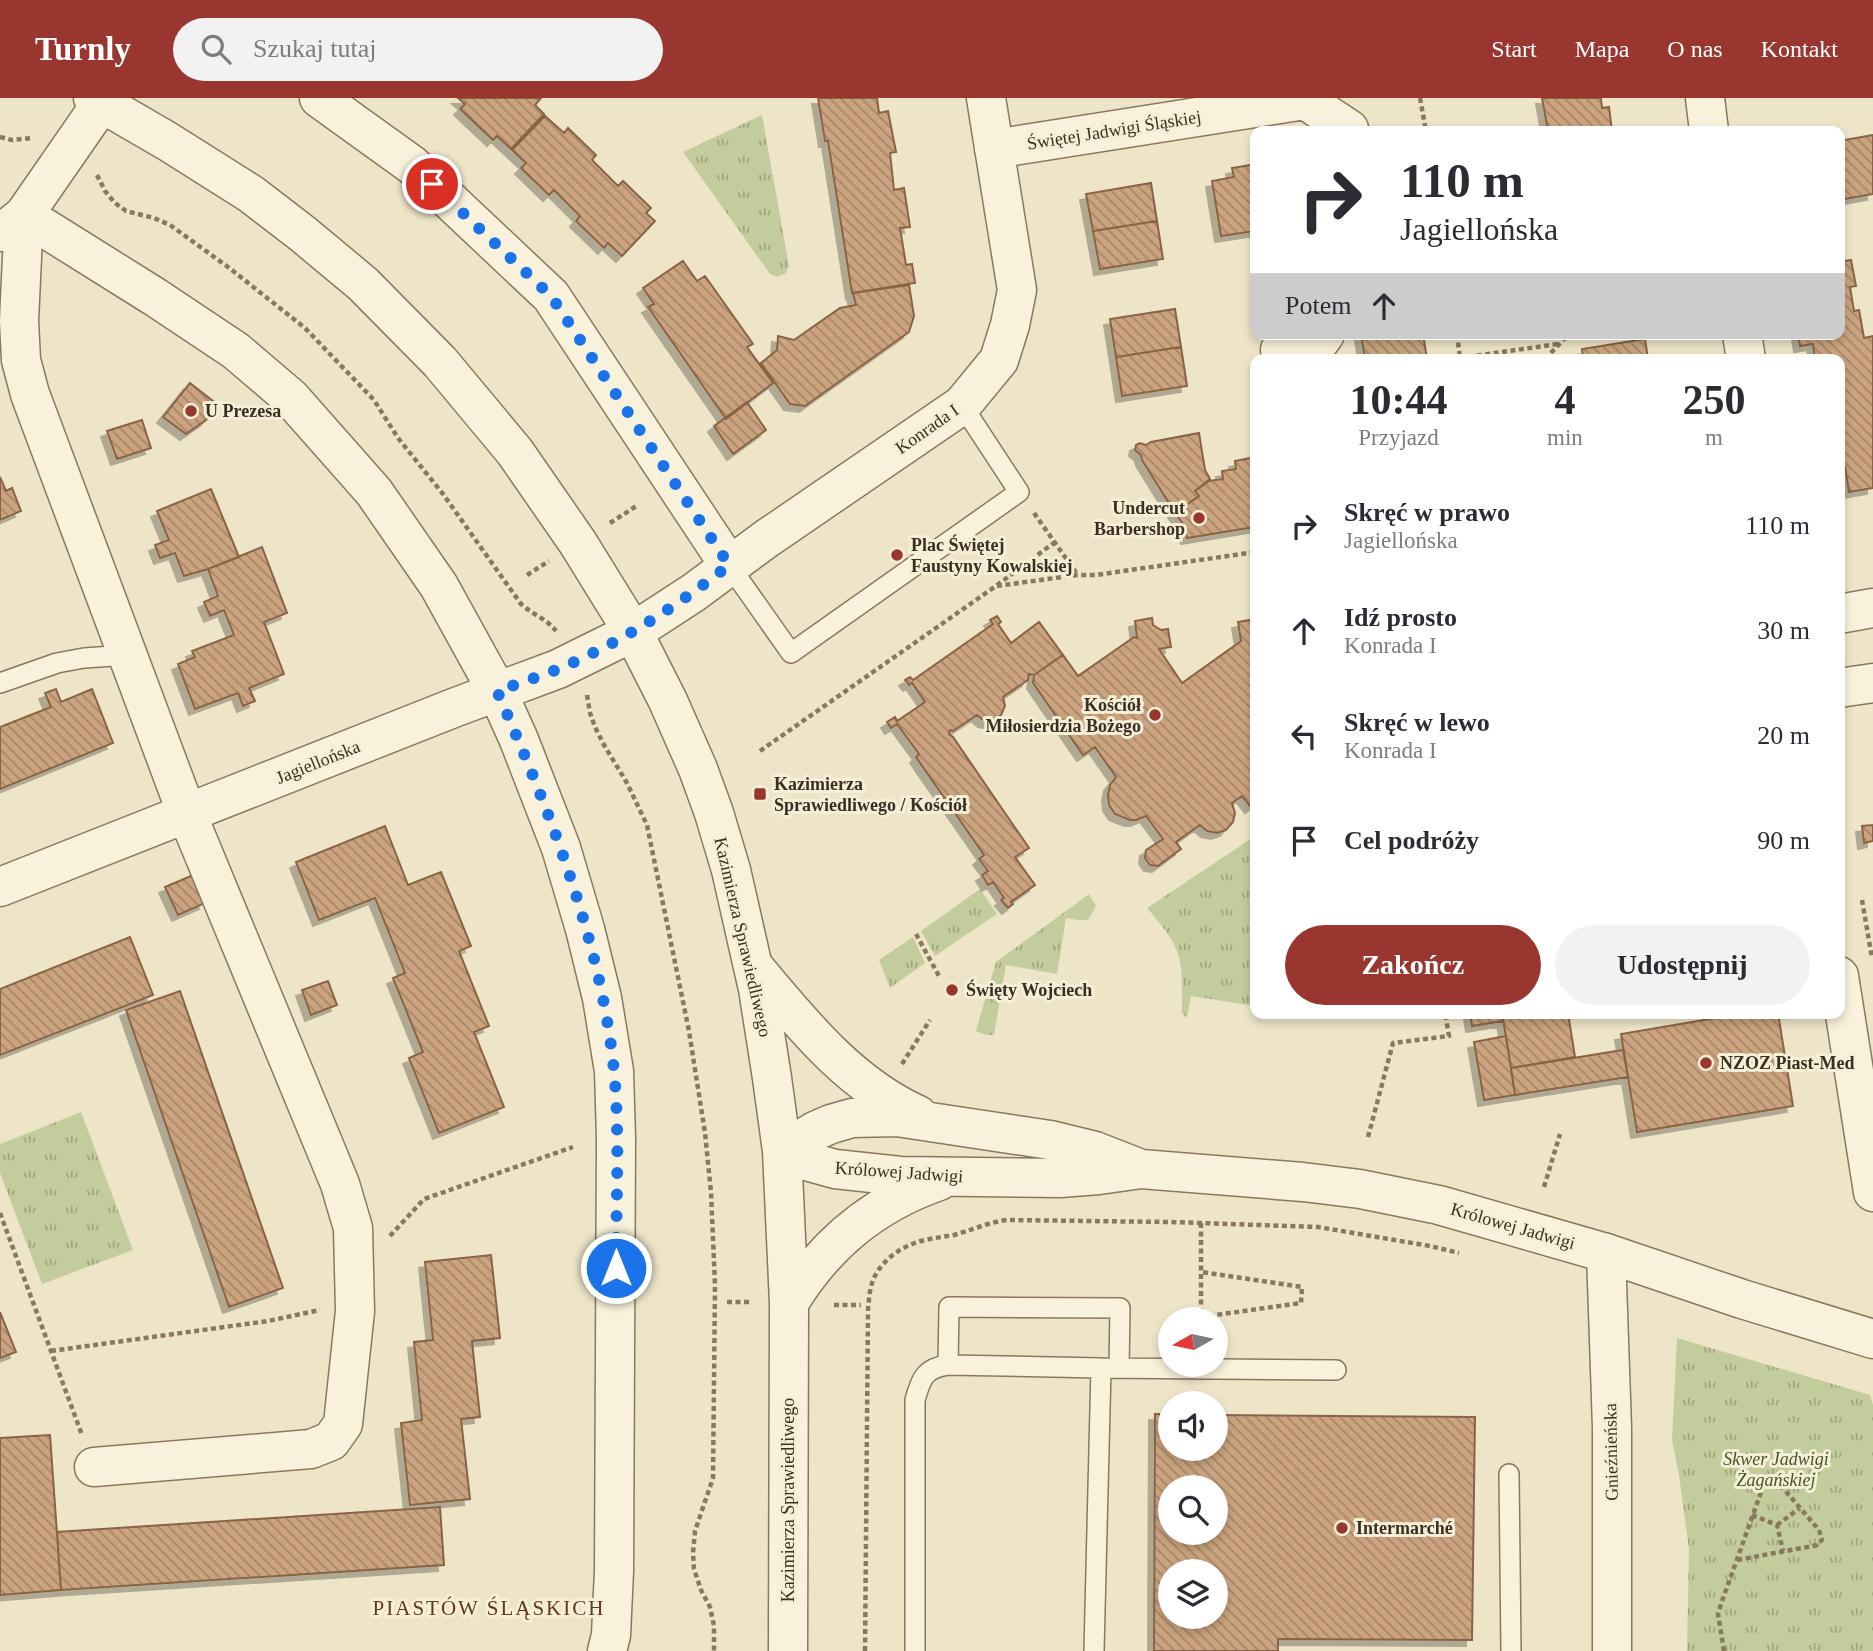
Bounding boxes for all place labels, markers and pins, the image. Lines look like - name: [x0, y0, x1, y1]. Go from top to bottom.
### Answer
- pin: [402, 154, 462, 214]
- place label: U Prezesa: [205, 401, 281, 421]
- marker: U Prezesa: [183, 403, 199, 419]
- place label: Undercut Barbershop: [1094, 498, 1185, 539]
- marker: Undercut Barbershop: [1191, 510, 1207, 526]
- place label: Plac Świętej Faustyny Kowalskiej: [911, 534, 1073, 576]
- marker: Plac Świętej Faustyny Kowalskiej: [889, 547, 905, 563]
- place label: Kościół Miłosierdzia Bożego: [986, 695, 1141, 736]
- marker: Kościół Miłosierdzia Bożego: [1147, 707, 1163, 723]
- place label: Kazimierza Sprawiedliwego / Kościół: [774, 774, 967, 815]
- marker: Kazimierza Sprawiedliwego / Kościół: [752, 786, 768, 802]
- place label: Święty Wojciech: [966, 979, 1092, 1000]
- marker: Święty Wojciech: [944, 982, 960, 998]
- place label: NZOZ Piast-Med: [1720, 1053, 1855, 1073]
- marker: NZOZ Piast-Med: [1698, 1055, 1714, 1071]
- place label: Intermarché: [1356, 1518, 1453, 1538]
- marker: Intermarché: [1334, 1520, 1350, 1536]

